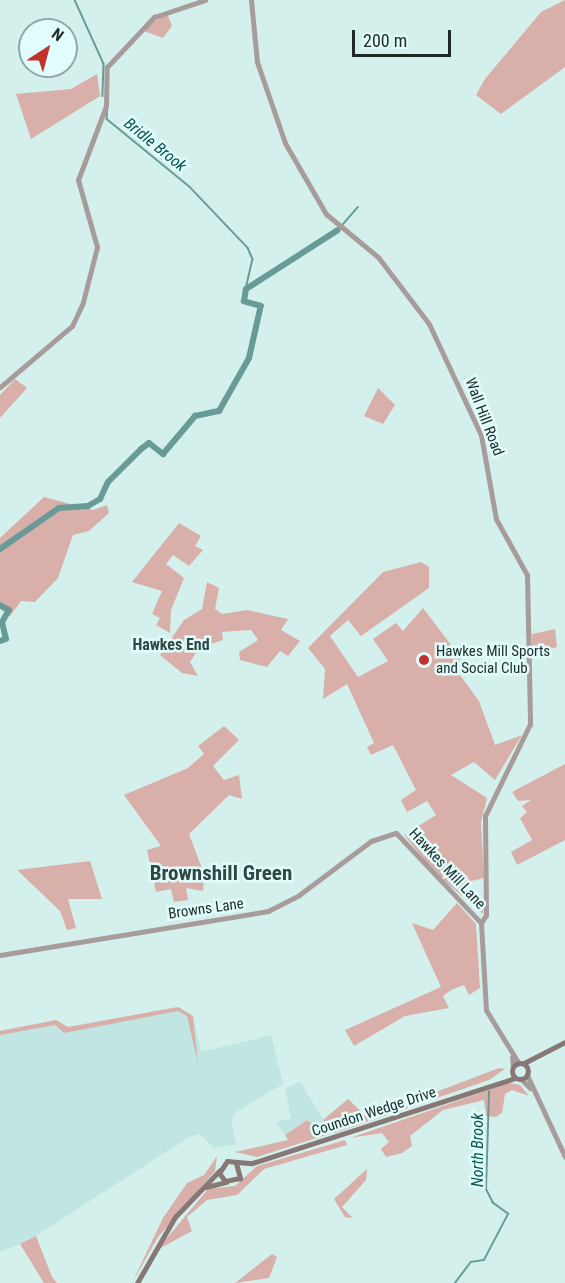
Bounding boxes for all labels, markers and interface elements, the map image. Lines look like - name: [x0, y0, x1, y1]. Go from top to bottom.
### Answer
- north arrow: [18, 18, 78, 78]
- scale bar: [355, 18, 454, 56]
- text: N: [48, 24, 67, 45]
- text: 200 m: [363, 30, 407, 51]
- water label: Bridle Brook: [120, 114, 190, 176]
- street label: Wall Hill Road: [461, 376, 507, 458]
- district label: Hawkes End: [132, 635, 210, 655]
- place label: Hawkes Mill Sports and Social Club: [436, 642, 550, 677]
- marker: Hawkes Mill Sports and Social Club: [417, 653, 431, 667]
- street label: Hawkes Mill Lane: [405, 825, 489, 913]
- district label: Brownshill Green: [150, 860, 292, 886]
- street label: Browns Lane: [167, 895, 245, 923]
- street label: Coundon Wedge Drive: [310, 1083, 438, 1141]
- water label: North Brook: [468, 1113, 488, 1187]

